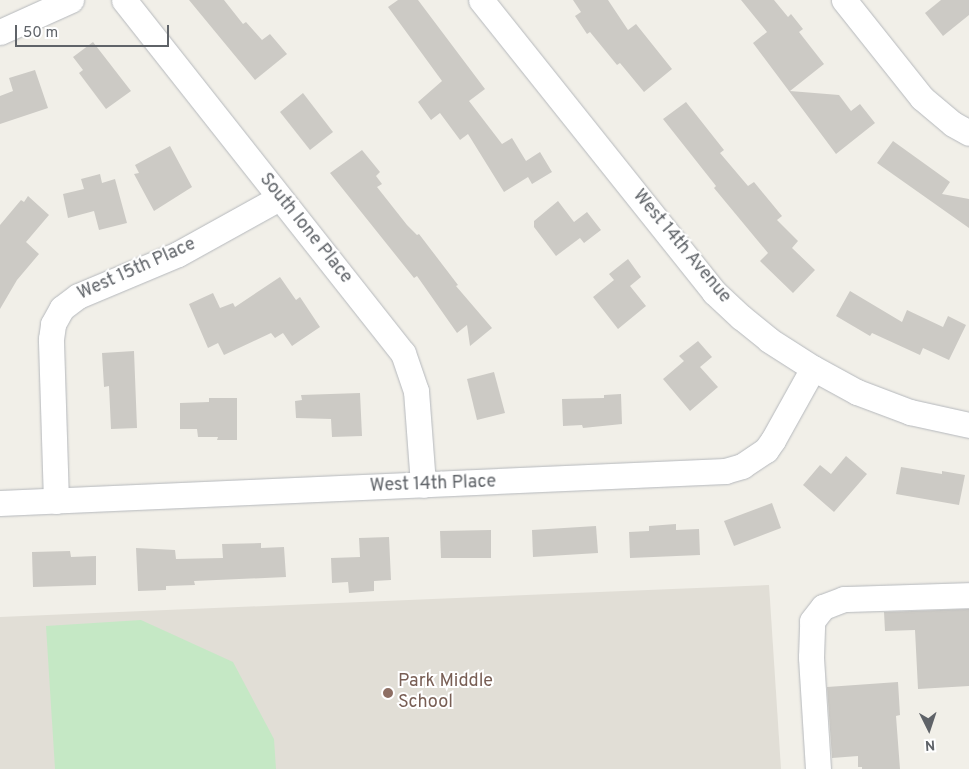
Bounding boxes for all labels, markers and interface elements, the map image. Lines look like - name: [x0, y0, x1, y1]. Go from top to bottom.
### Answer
- scale bar: [18, 15, 171, 47]
- text: 50 m: [23, 24, 58, 43]
- street label: South Ione Place: [254, 170, 356, 288]
- street label: West 14th Avenue: [627, 186, 735, 308]
- street label: West 15th Place: [75, 234, 199, 306]
- street label: West 14th Place: [369, 472, 497, 498]
- place label: Park Middle School: [398, 672, 493, 714]
- marker: Park Middle School: [382, 687, 394, 699]
- north arrow: [904, 704, 954, 754]
- text: N: [924, 736, 936, 753]

